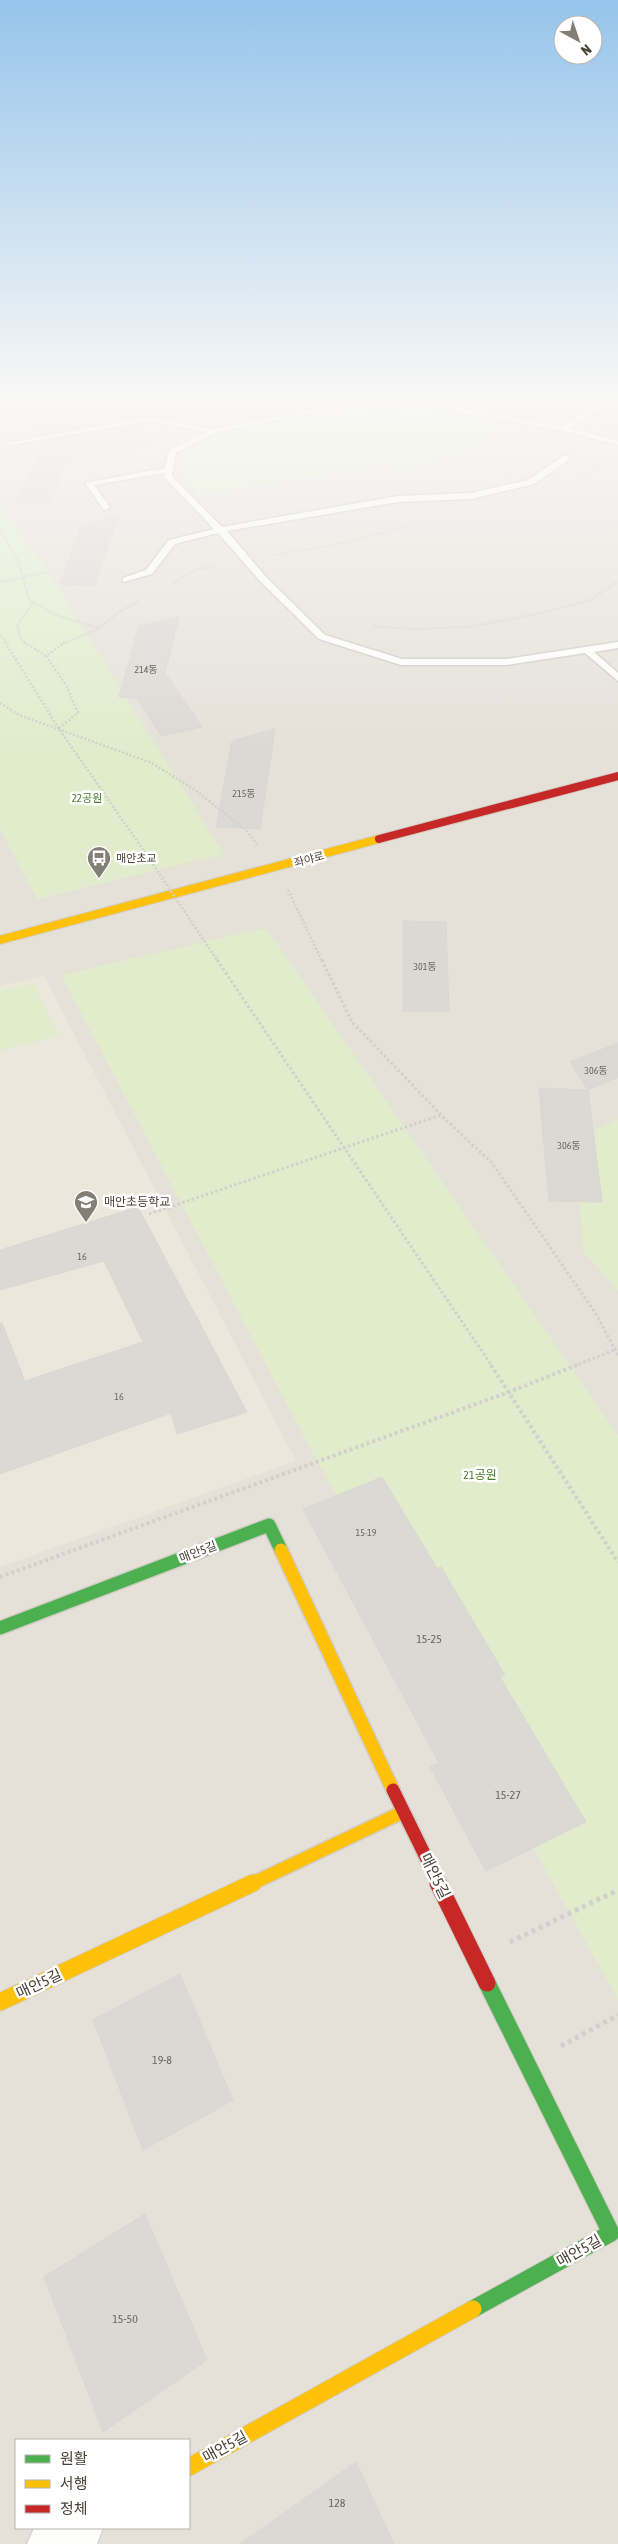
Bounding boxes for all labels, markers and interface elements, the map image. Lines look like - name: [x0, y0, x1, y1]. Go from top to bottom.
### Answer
- north arrow: [553, 15, 603, 65]
- text: N: [578, 41, 595, 59]
- house number: 214동: [134, 664, 158, 675]
- house number: 215동: [232, 788, 256, 799]
- park label: 22공원: [72, 792, 102, 804]
- bus stop icon: 매안초교: [86, 845, 112, 879]
- street label: 좌야로: [293, 849, 325, 869]
- place label: 매안초교: [116, 852, 156, 864]
- house number: 301동: [413, 961, 437, 972]
- house number: 306동: [584, 1065, 608, 1076]
- house number: 306동: [557, 1140, 581, 1151]
- school or university icon: 매안초등학교: [73, 1189, 99, 1223]
- place label: 매안초등학교: [104, 1195, 170, 1209]
- house number: 16: [77, 1251, 87, 1262]
- house number: 16: [114, 1391, 124, 1402]
- park label: 21공원: [463, 1468, 497, 1482]
- house number: 15-19: [356, 1527, 377, 1538]
- street label: 매안5길: [177, 1539, 219, 1565]
- house number: 15-25: [416, 1632, 442, 1646]
- house number: 15-27: [495, 1788, 521, 1802]
- street label: 매안5길: [417, 1850, 454, 1901]
- street label: 매안5길: [13, 1966, 64, 2001]
- house number: 19-8: [152, 2053, 172, 2067]
- street label: 매안5길: [553, 2231, 604, 2270]
- house number: 15-50: [112, 2312, 138, 2326]
- street label: 매안5길: [199, 2427, 250, 2466]
- legend: [15, 2439, 190, 2529]
- text: 원활: [60, 2450, 88, 2467]
- text: 서행: [60, 2475, 88, 2492]
- house number: 128: [329, 2496, 346, 2510]
- text: 정체: [60, 2500, 88, 2517]

